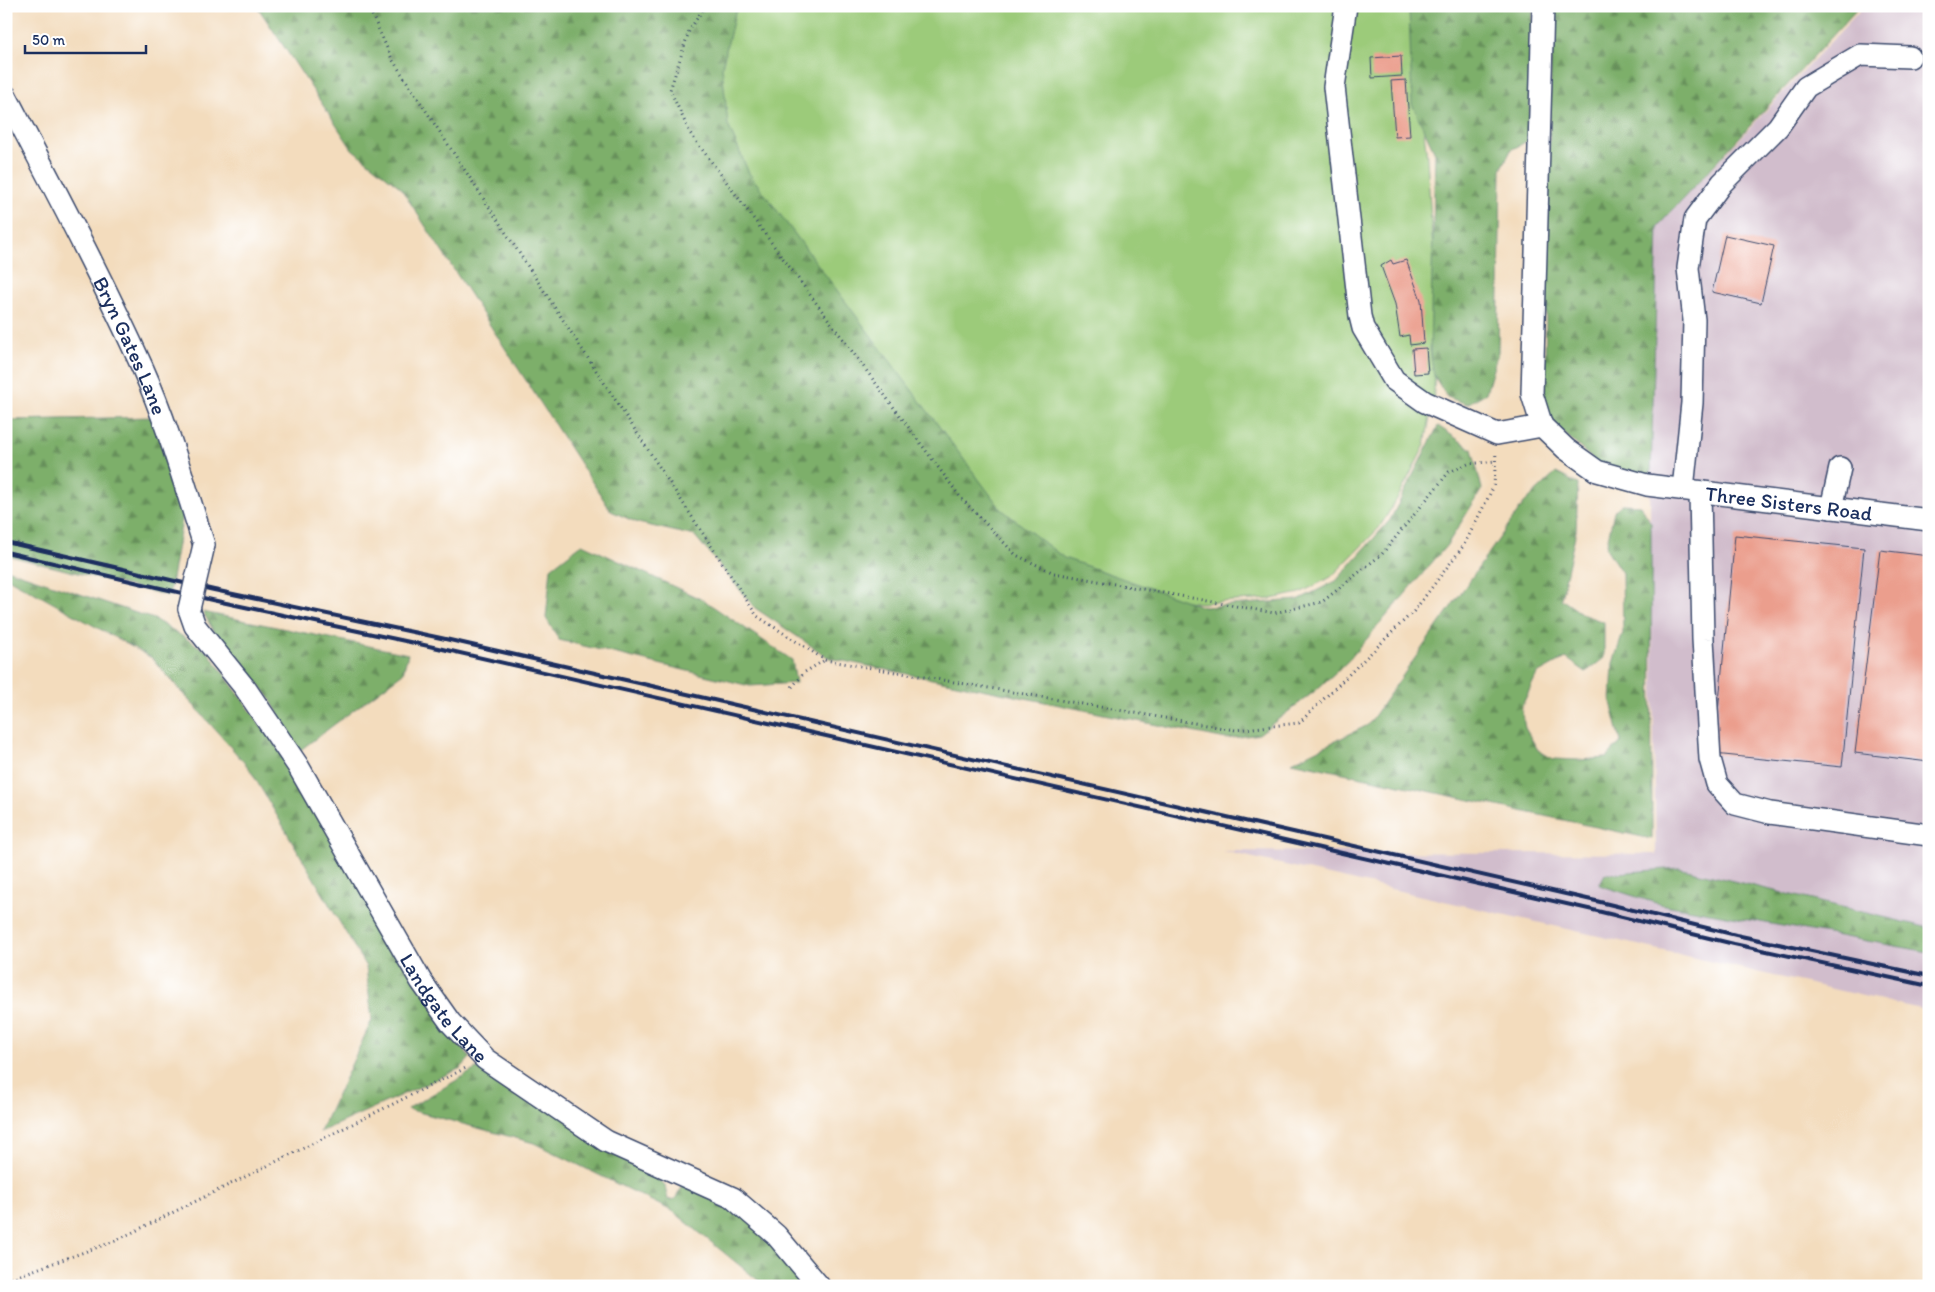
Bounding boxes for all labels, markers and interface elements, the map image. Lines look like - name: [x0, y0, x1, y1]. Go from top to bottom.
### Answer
- scale bar: [25, 22, 146, 54]
- text: 50 m: [32, 31, 65, 49]
- street label: Bryn Gates Lane: [88, 272, 173, 418]
- street label: Three Sisters Road: [1704, 480, 1874, 525]
- street label: Landgate Lane: [395, 948, 494, 1067]

